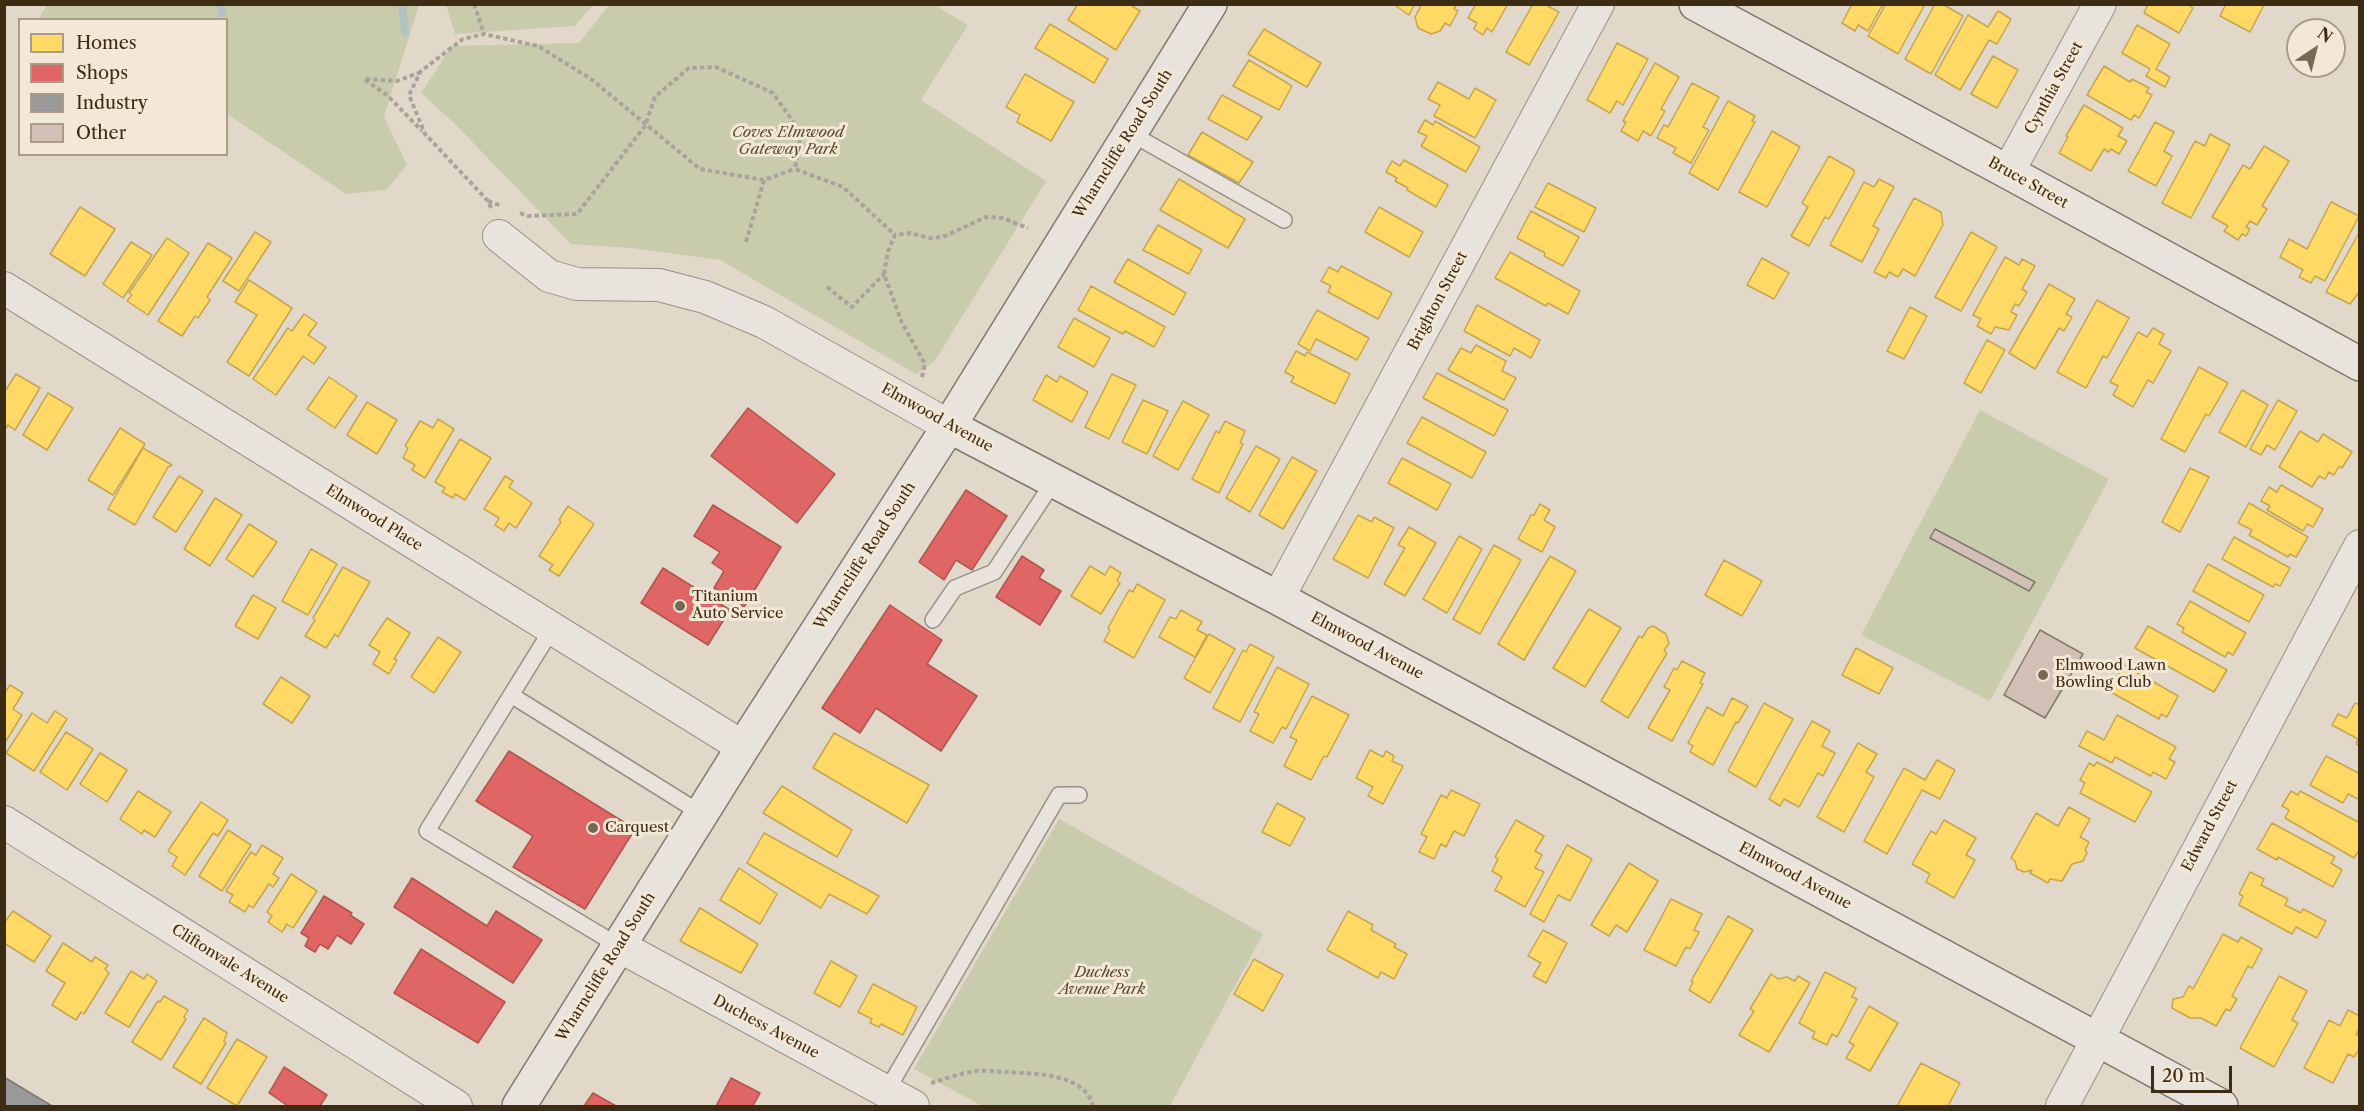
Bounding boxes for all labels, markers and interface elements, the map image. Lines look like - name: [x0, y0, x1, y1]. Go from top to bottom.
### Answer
- legend: [18, 18, 228, 156]
- north arrow: [2286, 18, 2346, 78]
- text: N: [2314, 23, 2337, 47]
- text: Homes: [76, 32, 137, 54]
- street label: Cynthia Street: [2021, 39, 2087, 137]
- text: Shops: [76, 62, 128, 84]
- street label: Wharncliffe Road South: [1070, 66, 1176, 222]
- text: Industry: [76, 92, 148, 114]
- text: Other: [76, 122, 126, 144]
- park label: Coves Elmwood Gateway Park: [732, 124, 844, 159]
- street label: Bruce Street: [1985, 154, 2071, 212]
- street label: Brighton Street: [1404, 249, 1472, 353]
- street label: Elmwood Avenue: [878, 380, 996, 456]
- street label: Wharncliffe Road South: [810, 479, 920, 633]
- street label: Elmwood Place: [322, 481, 426, 555]
- place label: Titanium Auto Service: [692, 588, 783, 623]
- marker: Titanium Auto Service: [673, 599, 687, 613]
- street label: Elmwood Avenue: [1307, 609, 1427, 683]
- place label: Elmwood Lawn Bowling Club: [2055, 657, 2166, 692]
- marker: Elmwood Lawn Bowling Club: [2036, 668, 2050, 682]
- street label: Edward Street: [2178, 777, 2242, 875]
- place label: Carquest: [605, 819, 669, 837]
- marker: Carquest: [586, 821, 600, 835]
- street label: Elmwood Avenue: [1735, 839, 1855, 913]
- street label: Wharncliffe Road South: [553, 889, 659, 1045]
- street label: Cliftonvale Avenue: [168, 921, 292, 1007]
- park label: Duchess Avenue Park: [1059, 964, 1145, 999]
- street label: Duchess Avenue: [710, 991, 822, 1063]
- scale bar: [2154, 1054, 2235, 1092]
- text: 20 m: [2162, 1065, 2205, 1087]

